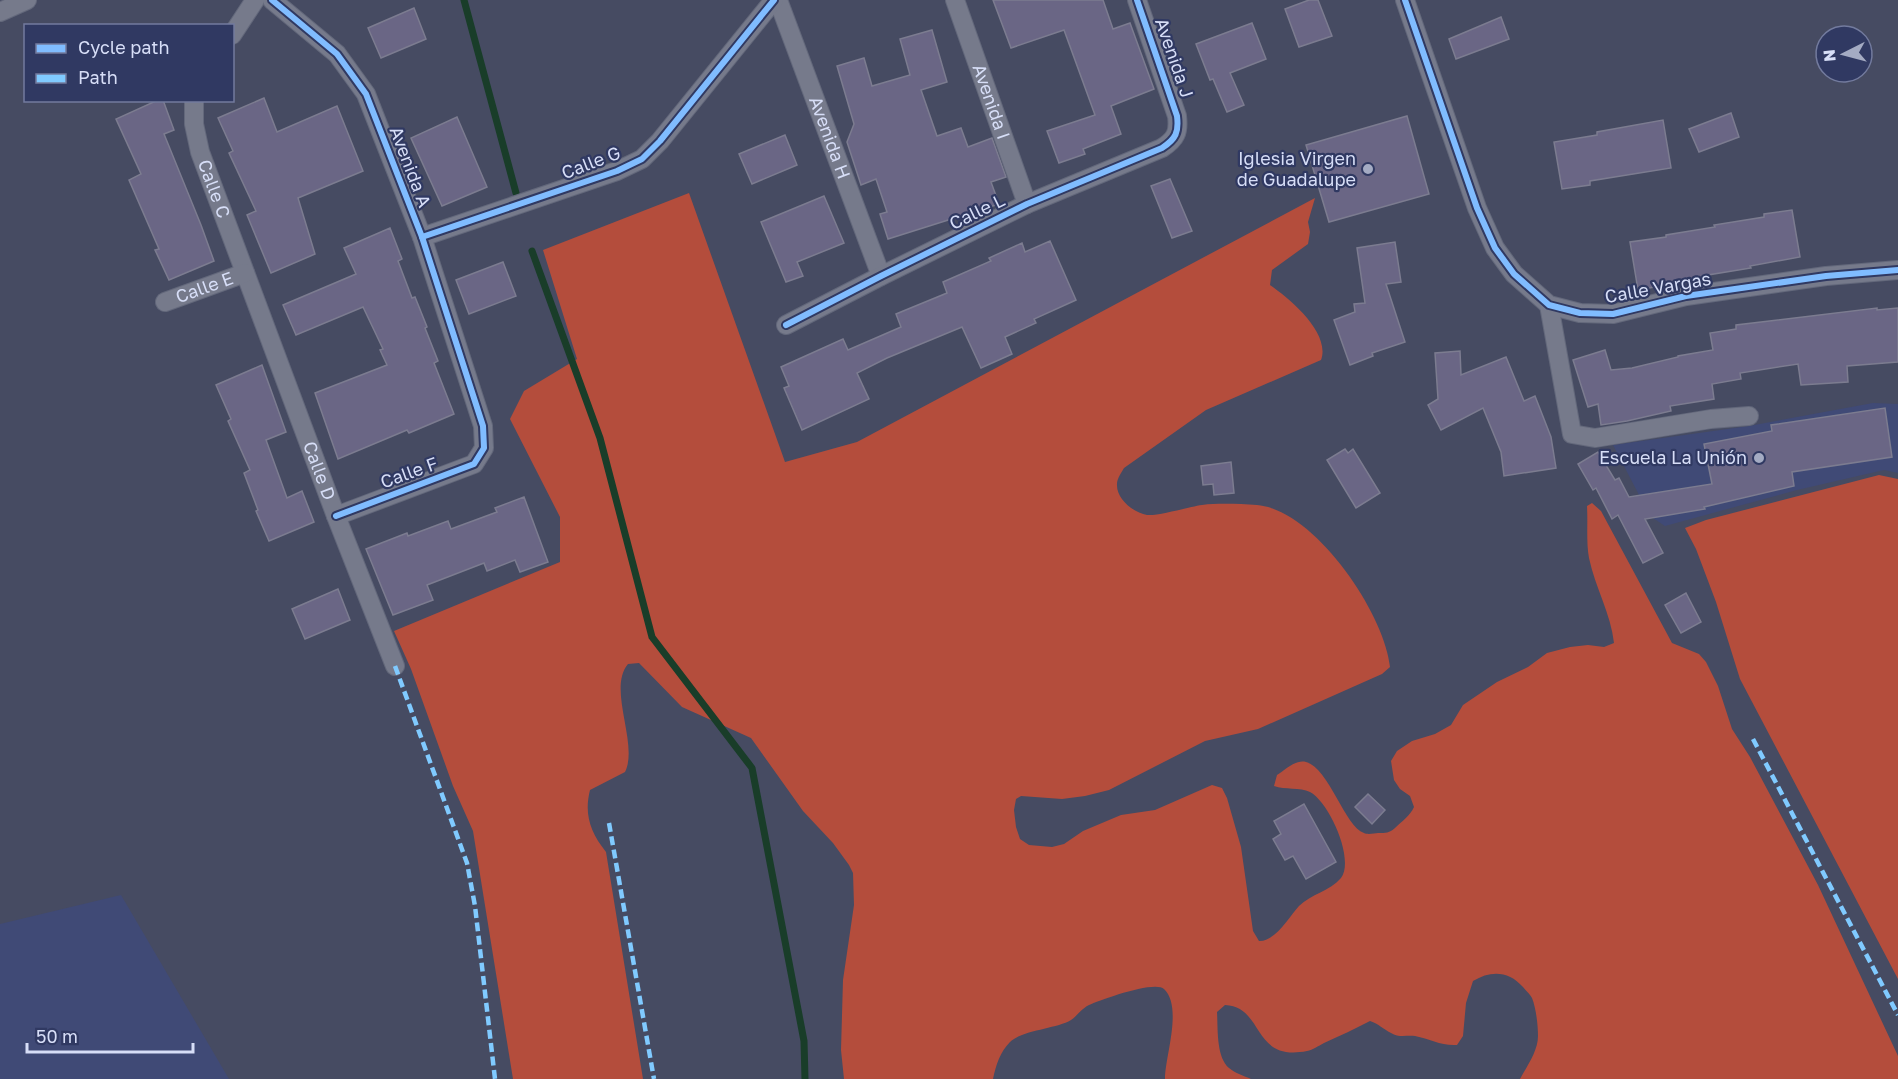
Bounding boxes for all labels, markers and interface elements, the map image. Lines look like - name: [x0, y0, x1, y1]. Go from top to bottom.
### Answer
- street label: Avenida J: [1151, 15, 1199, 100]
- legend: [24, 24, 234, 102]
- north arrow: [1814, 24, 1874, 84]
- text: Cycle path: [78, 36, 170, 58]
- text: N: [1819, 48, 1840, 63]
- street label: Avenida I: [968, 61, 1015, 142]
- text: Path: [78, 66, 118, 88]
- street label: Avenida H: [805, 93, 856, 182]
- street label: Avenida A: [385, 123, 436, 210]
- street label: Calle G: [558, 141, 623, 183]
- place label: Iglesia Virgen de Guadalupe: [1237, 147, 1356, 190]
- street label: Calle C: [194, 156, 236, 221]
- marker: Iglesia Virgen de Guadalupe: [1361, 162, 1375, 176]
- street label: Calle L: [945, 188, 1008, 234]
- street label: Calle E: [172, 266, 236, 307]
- street label: Calle Vargas: [1603, 267, 1713, 307]
- street label: Calle D: [299, 438, 341, 503]
- place label: Escuela La Unión: [1599, 446, 1747, 468]
- marker: Escuela La Unión: [1752, 451, 1766, 465]
- street label: Calle F: [377, 452, 440, 493]
- scale bar: [27, 1016, 194, 1054]
- text: 50 m: [36, 1025, 78, 1047]

